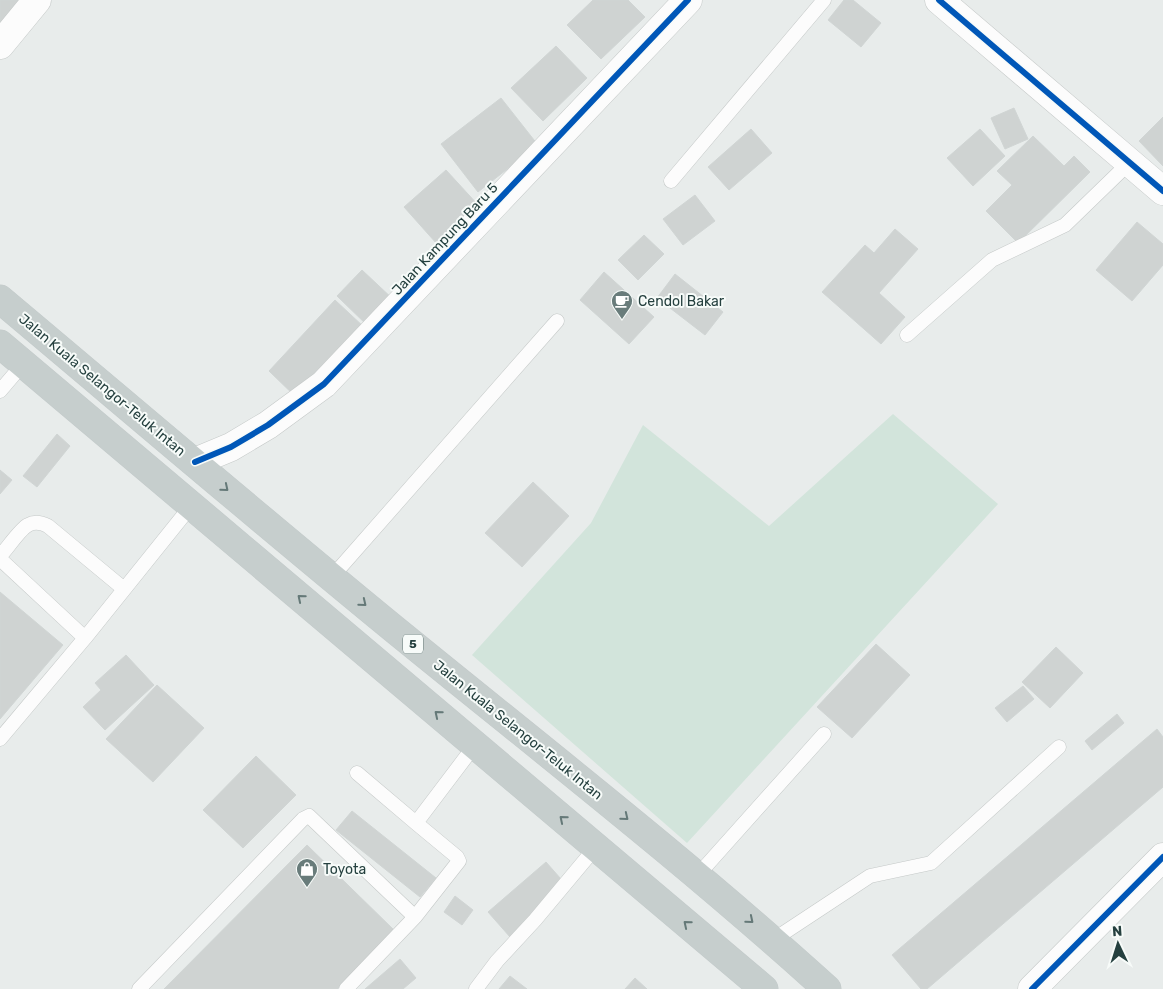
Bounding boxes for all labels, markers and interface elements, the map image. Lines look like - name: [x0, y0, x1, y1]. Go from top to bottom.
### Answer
- street label: Jalan Kampung Baru 5: [388, 179, 502, 299]
- cafe icon: Cendol Bakar: [610, 289, 634, 320]
- place label: Cendol Bakar: [638, 293, 725, 310]
- street label: Jalan Kuala Selangor-Teluk Intan: [15, 310, 189, 460]
- one-way arrow: [219, 482, 228, 490]
- one-way arrow: [298, 596, 307, 604]
- one-way arrow: [357, 598, 366, 606]
- road number: 5: [403, 634, 423, 654]
- street label: Jalan Kuala Selangor-Teluk Intan: [430, 657, 606, 803]
- one-way arrow: [435, 711, 444, 720]
- one-way arrow: [619, 811, 628, 820]
- one-way arrow: [559, 816, 568, 825]
- shop icon: Toyota: [295, 857, 319, 888]
- place label: Toyota: [323, 861, 366, 878]
- one-way arrow: [744, 915, 753, 924]
- north arrow: [1093, 919, 1143, 969]
- one-way arrow: [684, 921, 693, 929]
- text: N: [1112, 923, 1123, 940]

